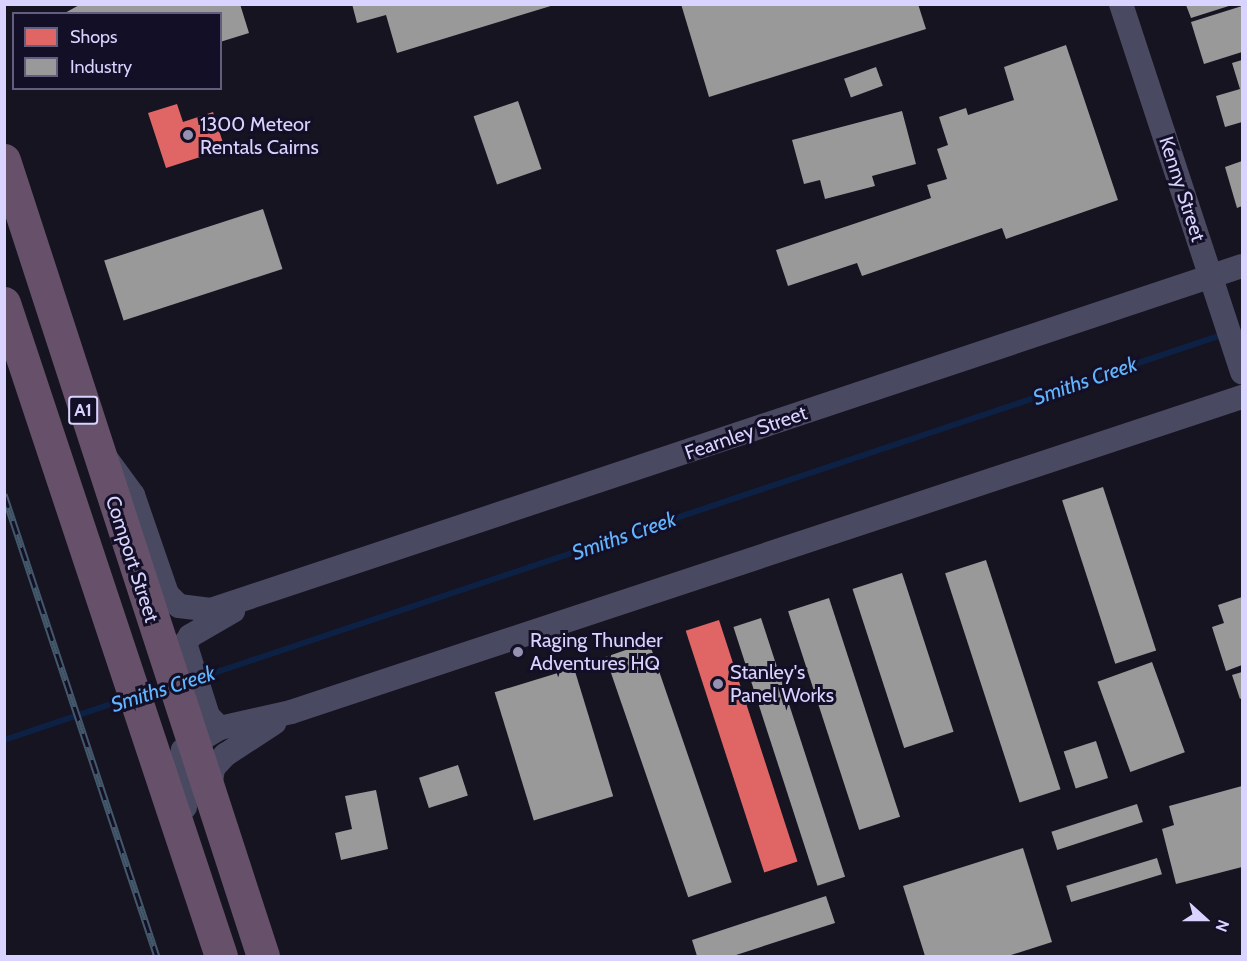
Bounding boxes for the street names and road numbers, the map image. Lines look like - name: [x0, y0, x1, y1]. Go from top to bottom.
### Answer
- street label: Kenny Street: [1154, 133, 1210, 245]
- road number: A1: [68, 395, 98, 425]
- street label: Fearnley Street: [682, 401, 810, 465]
- street label: Comport Street: [100, 493, 164, 625]

